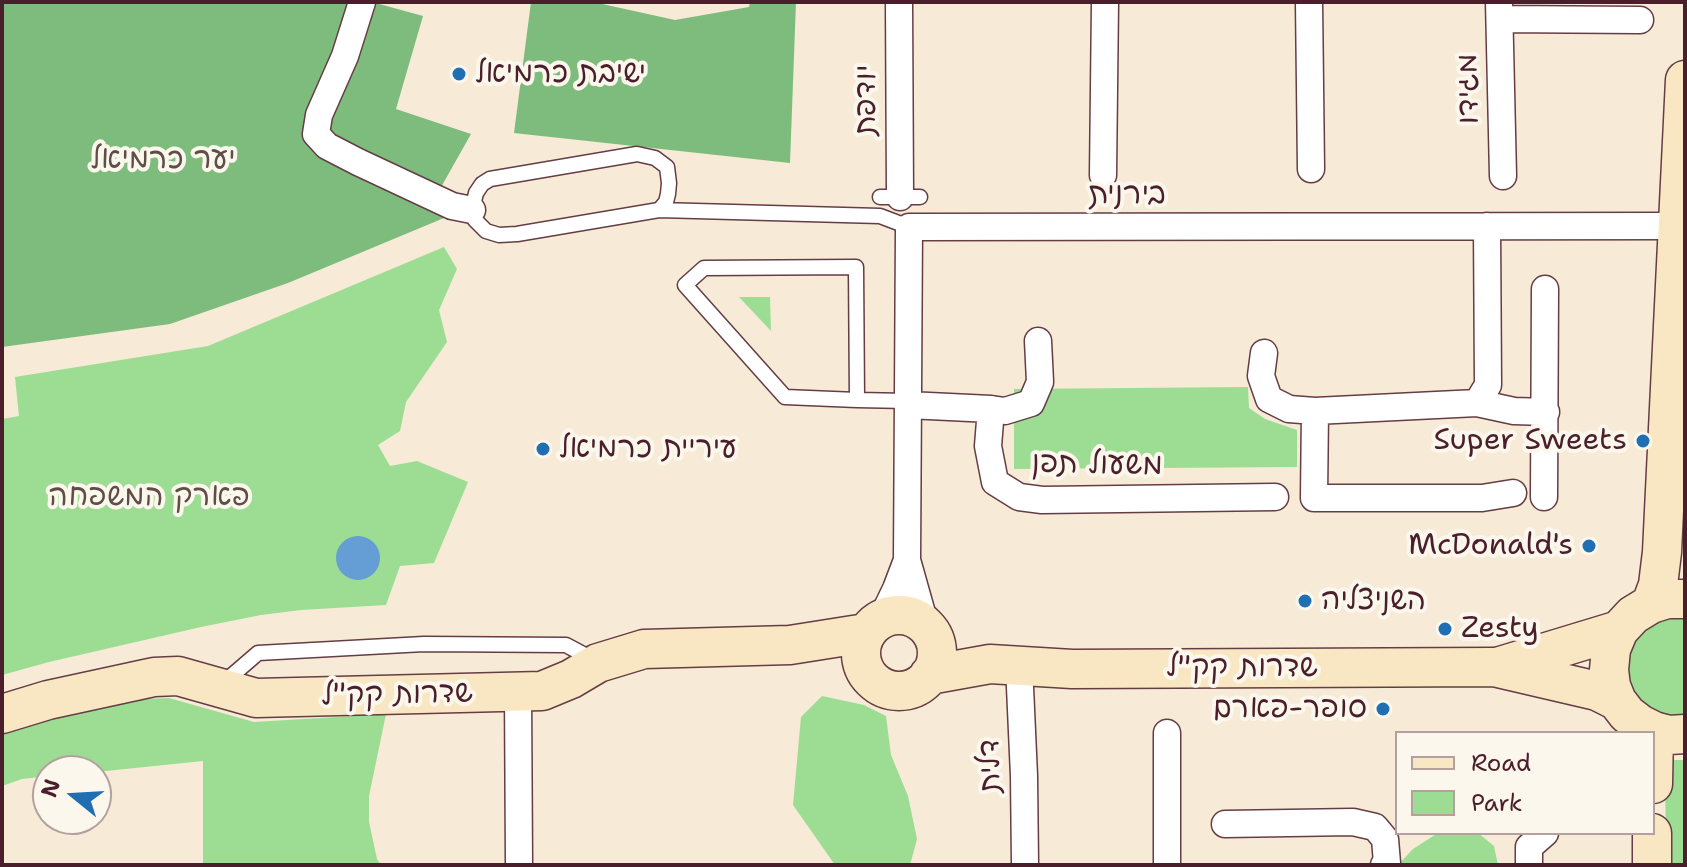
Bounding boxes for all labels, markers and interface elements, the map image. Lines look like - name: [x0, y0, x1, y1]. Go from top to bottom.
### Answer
- street label: מגידו: [1450, 53, 1488, 125]
- place label: ישיבת כרמיאל: [475, 56, 646, 92]
- street label: יודפת: [849, 64, 885, 136]
- marker: ישיבת כרמיאל: [450, 65, 468, 83]
- park label: יער כרמיאל: [91, 142, 235, 178]
- street label: בירנית: [1088, 177, 1166, 213]
- place label: Super Sweets: [1434, 423, 1627, 459]
- place label: עיריית כרמיאל: [559, 431, 737, 467]
- marker: Super Sweets: [1634, 432, 1652, 450]
- marker: עיריית כרמיאל: [534, 440, 552, 458]
- street label: משעול תפן: [1031, 446, 1163, 484]
- park label: פארק המשפחה: [48, 479, 250, 515]
- place label: McDonald's: [1408, 528, 1573, 564]
- marker: McDonald's: [1580, 537, 1598, 555]
- place label: השניצליה: [1321, 583, 1426, 619]
- marker: השניצליה: [1296, 592, 1314, 610]
- place label: Zesty: [1461, 611, 1539, 647]
- marker: Zesty: [1436, 620, 1454, 638]
- street label: שדרות קק"ל: [1166, 650, 1318, 686]
- street label: שדרות קק"ל: [321, 676, 473, 714]
- place label: סופר-פארם: [1213, 691, 1367, 727]
- marker: סופר-פארם: [1374, 700, 1392, 718]
- legend: [1395, 731, 1655, 835]
- street label: דלית: [972, 739, 1010, 793]
- text: Road: [1471, 747, 1531, 779]
- north arrow: [32, 755, 112, 835]
- text: N: [34, 775, 67, 801]
- text: Park: [1471, 787, 1523, 819]

